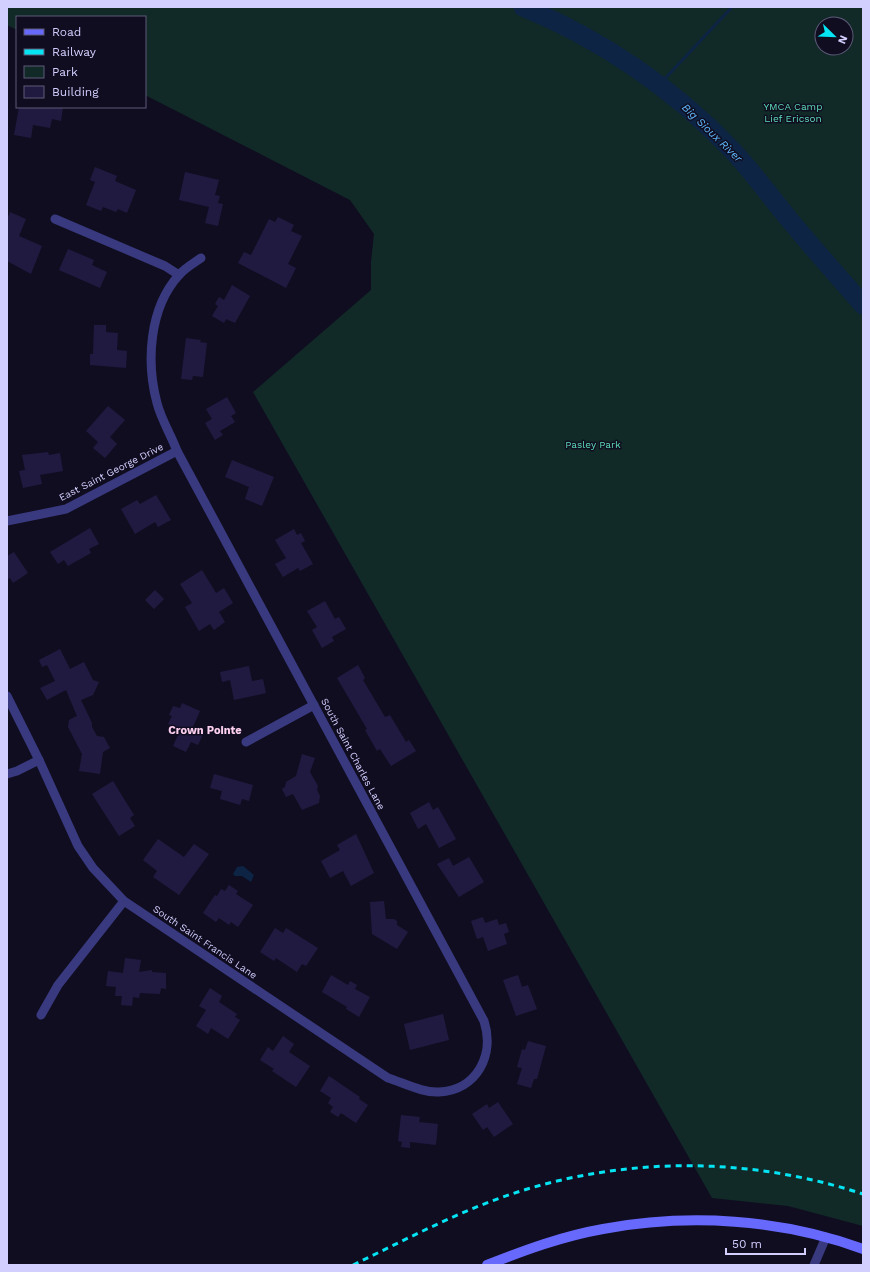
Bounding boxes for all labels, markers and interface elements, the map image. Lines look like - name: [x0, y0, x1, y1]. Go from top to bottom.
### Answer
- legend: [16, 16, 146, 108]
- north arrow: [814, 16, 854, 56]
- text: Road: [52, 25, 81, 39]
- text: N: [835, 33, 850, 46]
- text: Railway: [52, 45, 97, 59]
- text: Park: [52, 65, 78, 79]
- text: Building: [52, 85, 99, 99]
- water label: Big Sioux River: [679, 101, 745, 165]
- park label: YMCA Camp Lief Ericson: [764, 101, 822, 124]
- park label: Pasley Park: [565, 439, 621, 450]
- street label: East Saint George Drive: [57, 441, 165, 503]
- street label: South Saint Charles Lane: [319, 696, 387, 812]
- district label: Crown Pointe: [168, 724, 242, 737]
- street label: South Saint Francis Lane: [151, 903, 259, 981]
- scale bar: [726, 1230, 805, 1256]
- text: 50 m: [732, 1237, 762, 1251]

